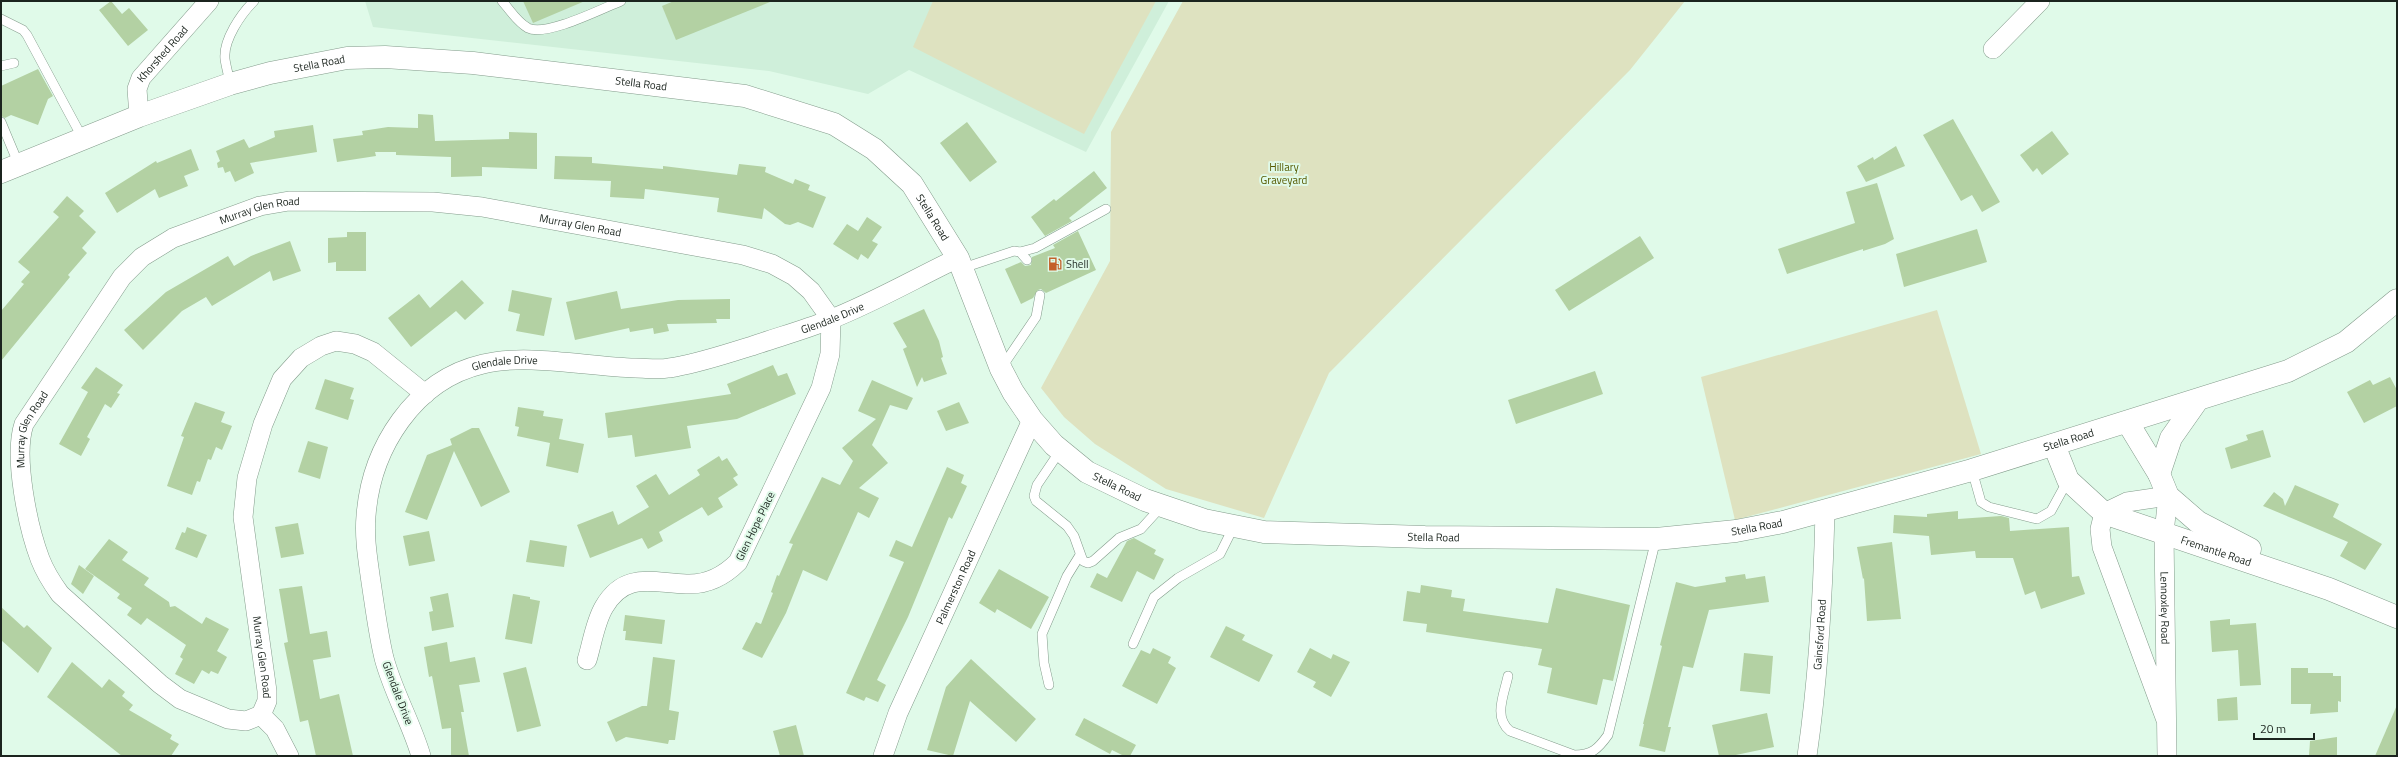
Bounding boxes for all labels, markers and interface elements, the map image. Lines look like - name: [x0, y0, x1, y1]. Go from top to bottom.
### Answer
- street label: Khorshed Road: [133, 22, 192, 86]
- street label: Stella Road: [292, 51, 347, 76]
- street label: Stella Road: [614, 72, 668, 95]
- park label: Hillary Graveyard: [1261, 159, 1308, 188]
- street label: Stella Road: [912, 191, 953, 244]
- street label: Murray Glen Road: [217, 193, 300, 228]
- street label: Murray Glen Road: [538, 210, 623, 240]
- fuel station icon: Shell: [1047, 256, 1063, 272]
- place label: Shell: [1066, 256, 1089, 272]
- street label: Glendale Drive: [799, 298, 867, 338]
- street label: Glendale Drive: [469, 352, 539, 375]
- street label: Murray Glen Road: [12, 388, 52, 469]
- street label: Stella Road: [2041, 424, 2096, 455]
- street label: Stella Road: [1090, 468, 1144, 505]
- street label: Glen Hope Place: [731, 488, 779, 563]
- street label: Stella Road: [1730, 514, 1784, 539]
- street label: Stella Road: [1407, 528, 1460, 545]
- street label: Fremantle Road: [2179, 532, 2254, 570]
- street label: Palmerston Road: [932, 547, 980, 627]
- street label: Lennoxley Road: [2157, 571, 2173, 645]
- street label: Gainsford Road: [1809, 599, 1830, 671]
- street label: Murray Glen Road: [249, 615, 275, 698]
- street label: Glendale Drive: [379, 659, 418, 727]
- scale bar: [2254, 715, 2314, 741]
- text: 20 m: [2260, 719, 2286, 738]

